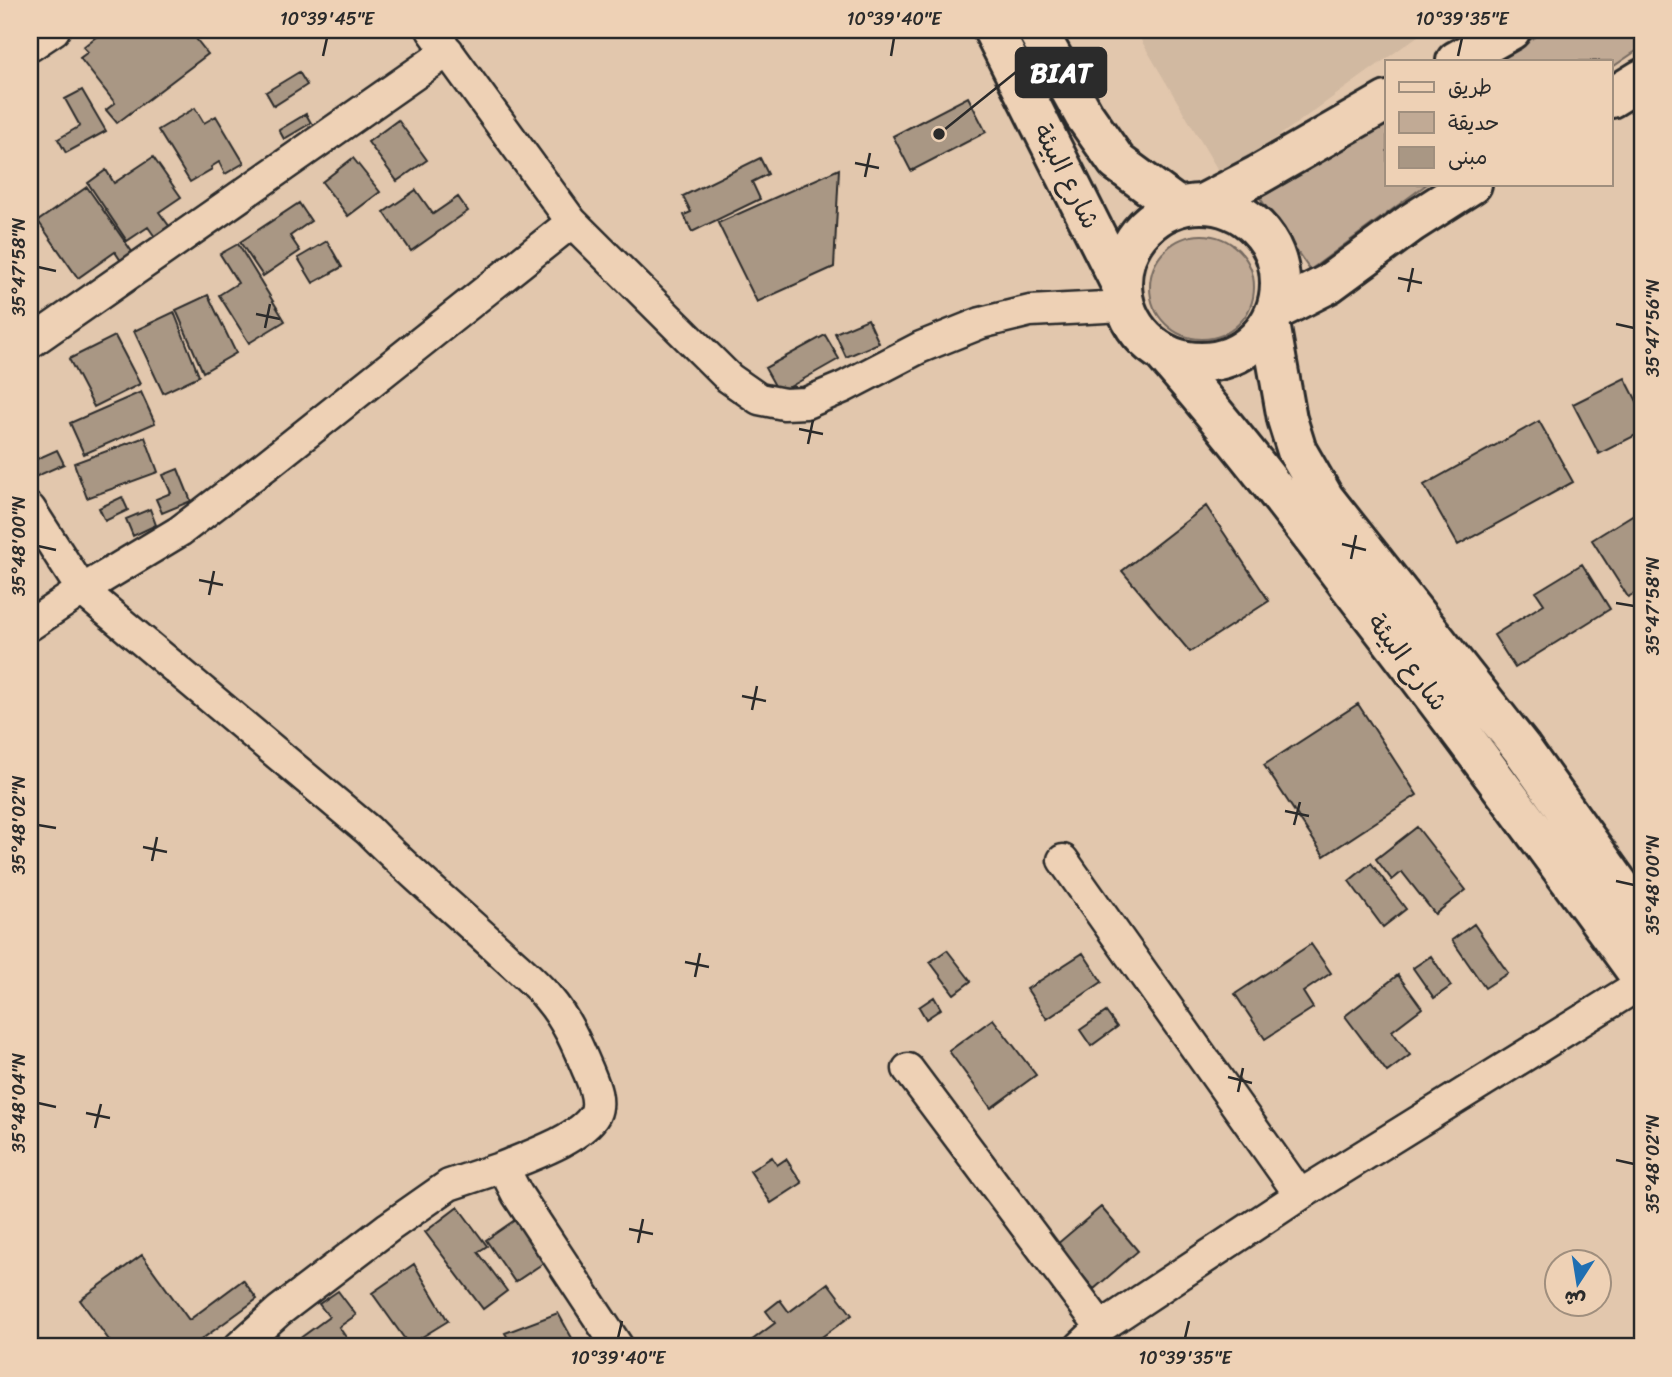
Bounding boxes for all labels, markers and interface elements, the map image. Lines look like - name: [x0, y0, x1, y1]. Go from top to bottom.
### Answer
- text: 10°39'45"E: [280, 3, 375, 35]
- text: 10°39'40"E: [847, 3, 942, 35]
- text: 10°39'35"E: [1416, 3, 1509, 35]
- callout: BIAT: [1016, 48, 1106, 97]
- text: BIAT: [1030, 48, 1094, 97]
- legend: [1385, 60, 1612, 186]
- text: طريق: [1448, 68, 1492, 106]
- text: حديقة: [1448, 104, 1499, 142]
- street label: شارع البيئة: [1021, 115, 1113, 237]
- text: مبنى: [1448, 138, 1487, 176]
- text: 35°47'58"N: [3, 217, 35, 316]
- text: 35°47'56"N: [1637, 278, 1669, 377]
- text: 35°48'00"N: [3, 495, 35, 596]
- text: 35°47'58"N: [1637, 556, 1669, 655]
- street label: شارع البيئة: [1355, 603, 1461, 721]
- text: 35°48'02"N: [3, 775, 35, 875]
- text: 35°48'00"N: [1637, 834, 1669, 935]
- text: 35°48'04"N: [3, 1053, 35, 1153]
- text: 35°48'02"N: [1637, 1114, 1669, 1214]
- north arrow: [1542, 1248, 1612, 1318]
- text: ش: [1561, 1281, 1588, 1317]
- text: 10°39'40"E: [571, 1342, 666, 1374]
- text: 10°39'35"E: [1139, 1342, 1232, 1374]

